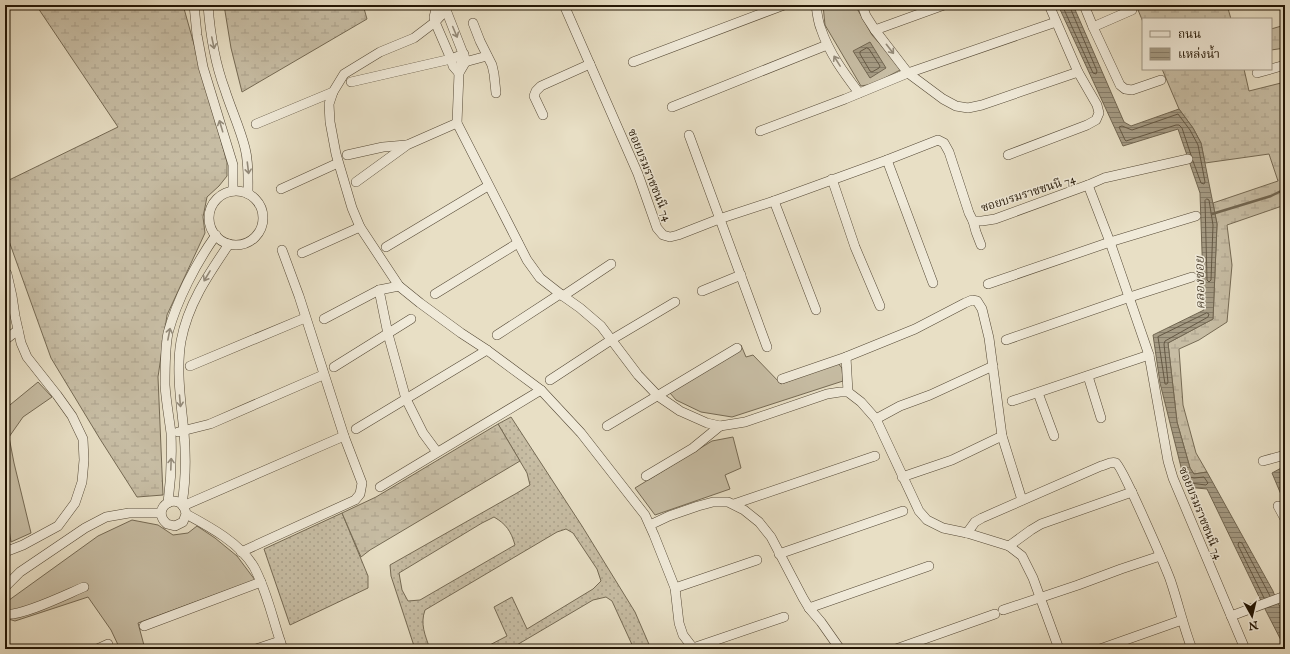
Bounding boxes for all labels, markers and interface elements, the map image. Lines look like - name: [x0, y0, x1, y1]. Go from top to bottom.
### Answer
- legend: [1142, 18, 1272, 70]
- one-way arrow: [452, 26, 460, 38]
- text: ถนน: [1178, 27, 1201, 42]
- one-way arrow: [210, 37, 218, 50]
- one-way arrow: [886, 44, 895, 55]
- text: แหล่งน้ำ: [1178, 45, 1220, 62]
- one-way arrow: [832, 55, 840, 67]
- one-way arrow: [217, 120, 225, 132]
- street label: ซอยบรมราชชนนี 74: [624, 127, 675, 224]
- one-way arrow: [244, 161, 252, 174]
- street label: ซอยบรมราชชนนี 74: [979, 171, 1077, 216]
- water label: คลองซอย: [1192, 255, 1209, 310]
- one-way arrow: [203, 270, 211, 282]
- one-way arrow: [165, 328, 173, 341]
- one-way arrow: [177, 394, 184, 407]
- one-way arrow: [167, 458, 175, 471]
- street label: ซอยบรมราชชนนี 74: [1175, 465, 1226, 562]
- north arrow: [1232, 596, 1272, 636]
- text: N: [1247, 617, 1260, 633]

